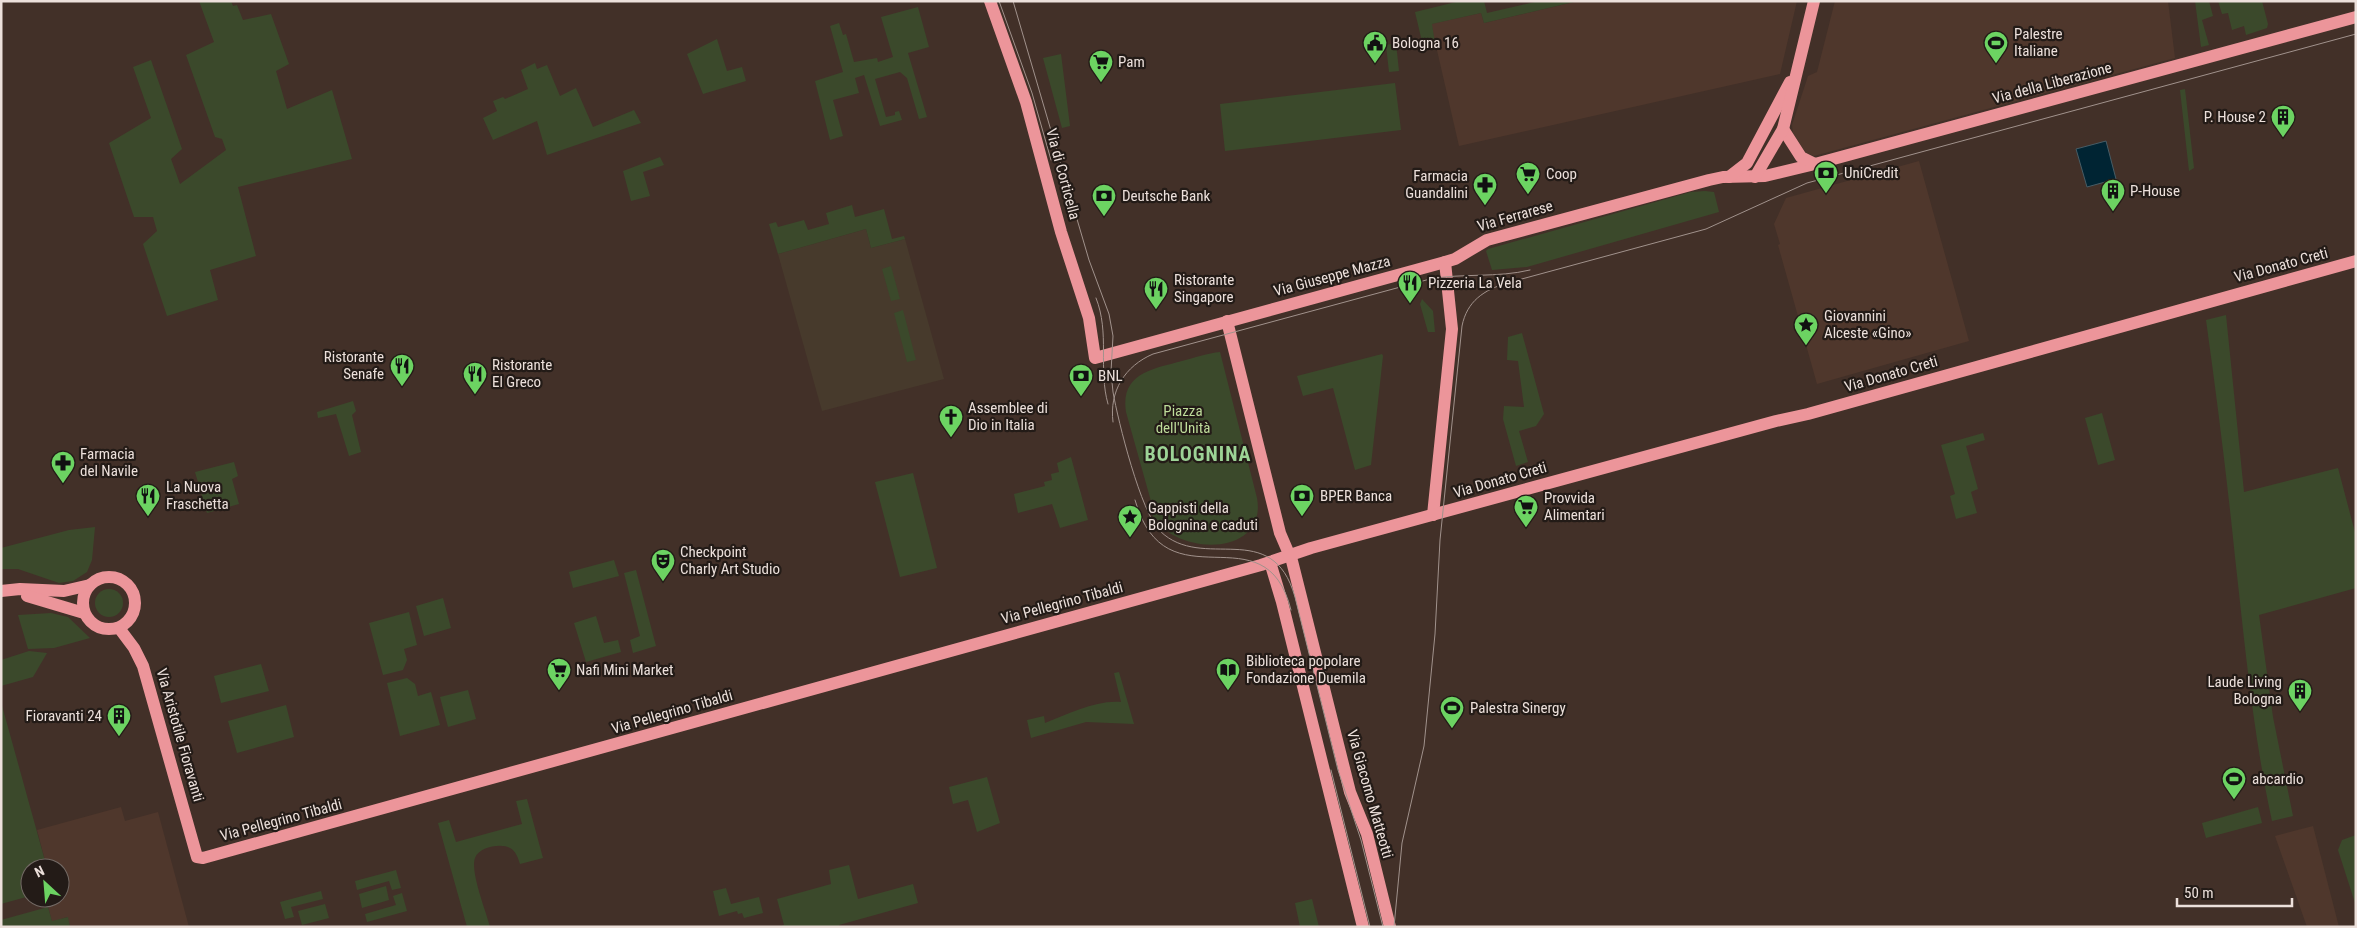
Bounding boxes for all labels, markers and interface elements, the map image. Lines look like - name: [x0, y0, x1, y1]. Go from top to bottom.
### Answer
- place label: Palestre Italiane: [2014, 25, 2063, 60]
- public building icon: Bologna 16: [1362, 30, 1388, 64]
- sports icon: Palestre Italiane: [1983, 30, 2009, 64]
- place label: Bologna 16: [1392, 34, 1459, 52]
- supermarket icon: Pam: [1088, 49, 1114, 83]
- place label: Pam: [1118, 53, 1145, 71]
- street label: Via della Liberazione: [1990, 58, 2114, 108]
- building icon: P. House 2: [2270, 104, 2296, 138]
- place label: P. House 2: [2204, 108, 2266, 126]
- street label: Via di Corticella: [1042, 126, 1084, 222]
- bank icon: UniCredit: [1813, 160, 1839, 194]
- supermarket icon: Coop: [1515, 161, 1541, 195]
- place label: UniCredit: [1844, 164, 1898, 182]
- place label: Coop: [1546, 165, 1577, 183]
- place label: Farmacia Guandalini: [1405, 167, 1468, 202]
- pharmacy icon: Farmacia Guandalini: [1472, 172, 1498, 206]
- building icon: P-House: [2100, 178, 2126, 212]
- place label: P-House: [2130, 182, 2180, 200]
- bank icon: Deutsche Bank: [1091, 183, 1117, 217]
- place label: Deutsche Bank: [1122, 187, 1210, 205]
- street label: Via Ferrarese: [1475, 197, 1555, 235]
- street label: Via Donato Creti: [2232, 244, 2330, 286]
- street label: Via Giuseppe Mazza: [1272, 252, 1392, 300]
- restaurant icon: Pizzeria La Vela: [1397, 270, 1423, 304]
- place label: Ristorante Singapore: [1174, 271, 1234, 306]
- place label: Pizzeria La Vela: [1428, 274, 1522, 292]
- restaurant icon: Ristorante Singapore: [1143, 276, 1169, 310]
- place label: Giovannini Alceste «Gino»: [1824, 307, 1911, 342]
- place icon: Giovannini Alceste «Gino»: [1793, 312, 1819, 346]
- place label: Ristorante Senafe: [324, 348, 384, 383]
- street label: Via Donato Creti: [1842, 352, 1940, 396]
- restaurant icon: Ristorante Senafe: [389, 353, 415, 387]
- place label: Ristorante El Greco: [492, 356, 552, 391]
- restaurant icon: Ristorante El Greco: [462, 361, 488, 395]
- bank icon: BNL: [1068, 363, 1094, 397]
- place label: BNL: [1098, 367, 1123, 385]
- place label: Assemblee di Dio in Italia: [968, 399, 1048, 434]
- park label: Piazza dell'Unità: [1156, 402, 1210, 437]
- church icon: Assemblee di Dio in Italia: [938, 404, 964, 438]
- district label: BOLOGNINA: [1144, 442, 1252, 466]
- place label: Farmacia del Navile: [80, 445, 138, 480]
- pharmacy icon: Farmacia del Navile: [50, 450, 76, 484]
- street label: Via Donato Creti: [1451, 458, 1549, 502]
- place label: La Nuova Fraschetta: [166, 478, 229, 513]
- restaurant icon: La Nuova Fraschetta: [135, 483, 161, 517]
- bank icon: BPER Banca: [1289, 483, 1315, 517]
- place label: BPER Banca: [1320, 487, 1392, 505]
- place label: Provvida Alimentari: [1544, 489, 1605, 524]
- supermarket icon: Provvida Alimentari: [1513, 494, 1539, 528]
- place label: Gappisti della Bolognina e caduti: [1148, 499, 1258, 534]
- place icon: Gappisti della Bolognina e caduti: [1117, 504, 1143, 538]
- place label: Checkpoint Charly Art Studio: [680, 543, 780, 578]
- theatre icon: Checkpoint Charly Art Studio: [650, 548, 676, 582]
- street label: Via Pellegrino Tibaldi: [999, 578, 1125, 628]
- place label: Biblioteca popolare Fondazione Duemila: [1246, 652, 1366, 687]
- supermarket icon: Nafi Mini Market: [546, 657, 572, 691]
- library icon: Biblioteca popolare Fondazione Duemila: [1215, 657, 1241, 691]
- place label: Nafi Mini Market: [576, 661, 673, 679]
- street label: Via Aristotile Fioravanti: [152, 666, 208, 804]
- place label: Laude Living Bologna: [2207, 673, 2282, 708]
- building icon: Laude Living Bologna: [2287, 678, 2313, 712]
- street label: Via Pellegrino Tibaldi: [609, 686, 735, 738]
- sports icon: Palestra Sinergy: [1439, 695, 1465, 729]
- place label: Palestra Sinergy: [1470, 699, 1566, 717]
- building icon: Fioravanti 24: [106, 703, 132, 737]
- place label: Fioravanti 24: [26, 707, 102, 725]
- street label: Via Giacomo Matteotti: [1343, 728, 1397, 860]
- sports icon: abcardio: [2221, 766, 2247, 800]
- place label: abcardio: [2252, 770, 2304, 788]
- street label: Via Pellegrino Tibaldi: [218, 795, 344, 845]
- north arrow: [20, 858, 70, 908]
- text: N: [32, 862, 47, 880]
- scale bar: [2177, 876, 2292, 908]
- text: 50 m: [2184, 884, 2214, 902]

